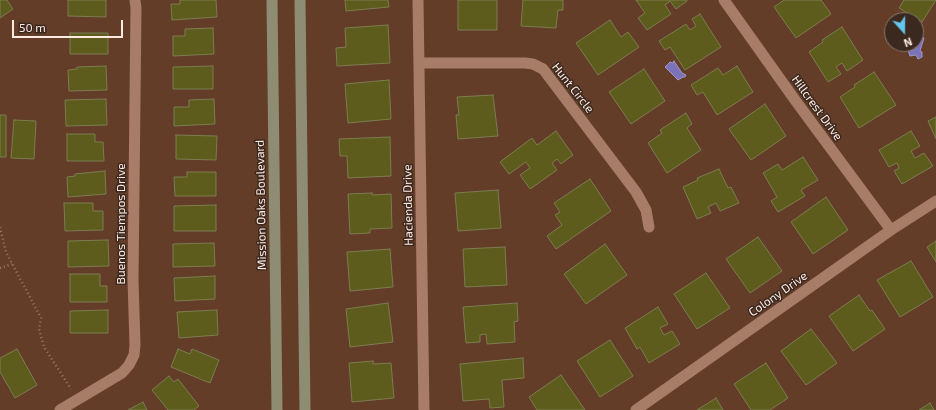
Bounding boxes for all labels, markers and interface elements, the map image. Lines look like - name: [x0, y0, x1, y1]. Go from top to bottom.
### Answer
- scale bar: [14, 12, 125, 38]
- north arrow: [884, 12, 924, 52]
- text: 50 m: [19, 20, 46, 34]
- text: N: [902, 35, 914, 50]
- street label: Hunt Circle: [549, 60, 597, 116]
- street label: Hillcrest Drive: [789, 73, 845, 143]
- street label: Mission Oaks Boulevard: [253, 140, 269, 270]
- street label: Buenos Tiempos Drive: [114, 163, 128, 285]
- street label: Hacienda Drive: [400, 164, 416, 246]
- street label: Colony Drive: [746, 268, 810, 320]

